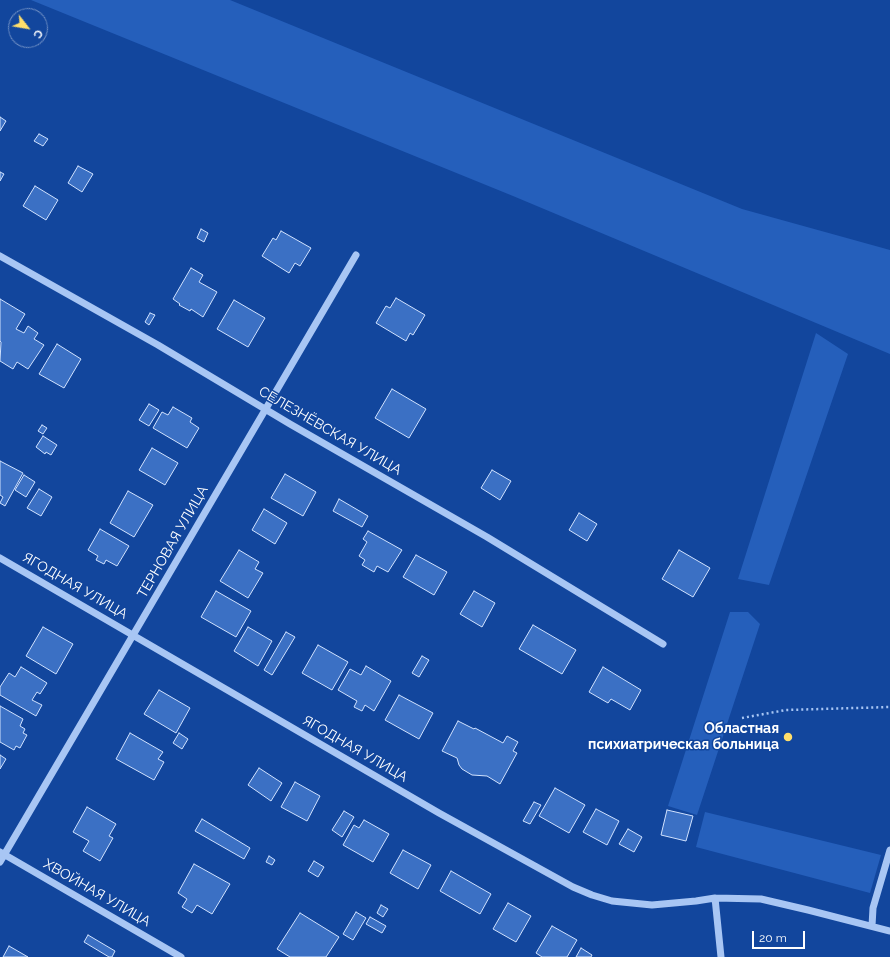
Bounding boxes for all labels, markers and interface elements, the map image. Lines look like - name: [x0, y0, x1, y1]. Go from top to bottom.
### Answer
- north arrow: [8, 8, 48, 48]
- text: С: [30, 27, 45, 40]
- street label: СЕЛЕЗНЁВСКАЯ УЛИЦА: [256, 383, 404, 479]
- street label: ТЕРНОВАЯ УЛИЦА: [134, 483, 212, 601]
- street label: ЯГОДНАЯ УЛИЦА: [19, 549, 131, 623]
- street label: ЯГОДНАЯ УЛИЦА: [299, 712, 411, 786]
- place label: Областная психиатрическая больница: [588, 721, 779, 754]
- marker: Областная психиатрическая больница: [782, 731, 794, 743]
- street label: ХВОЙНАЯ УЛИЦА: [41, 856, 153, 930]
- scale bar: [754, 923, 807, 949]
- text: 20 m: [759, 931, 787, 945]

